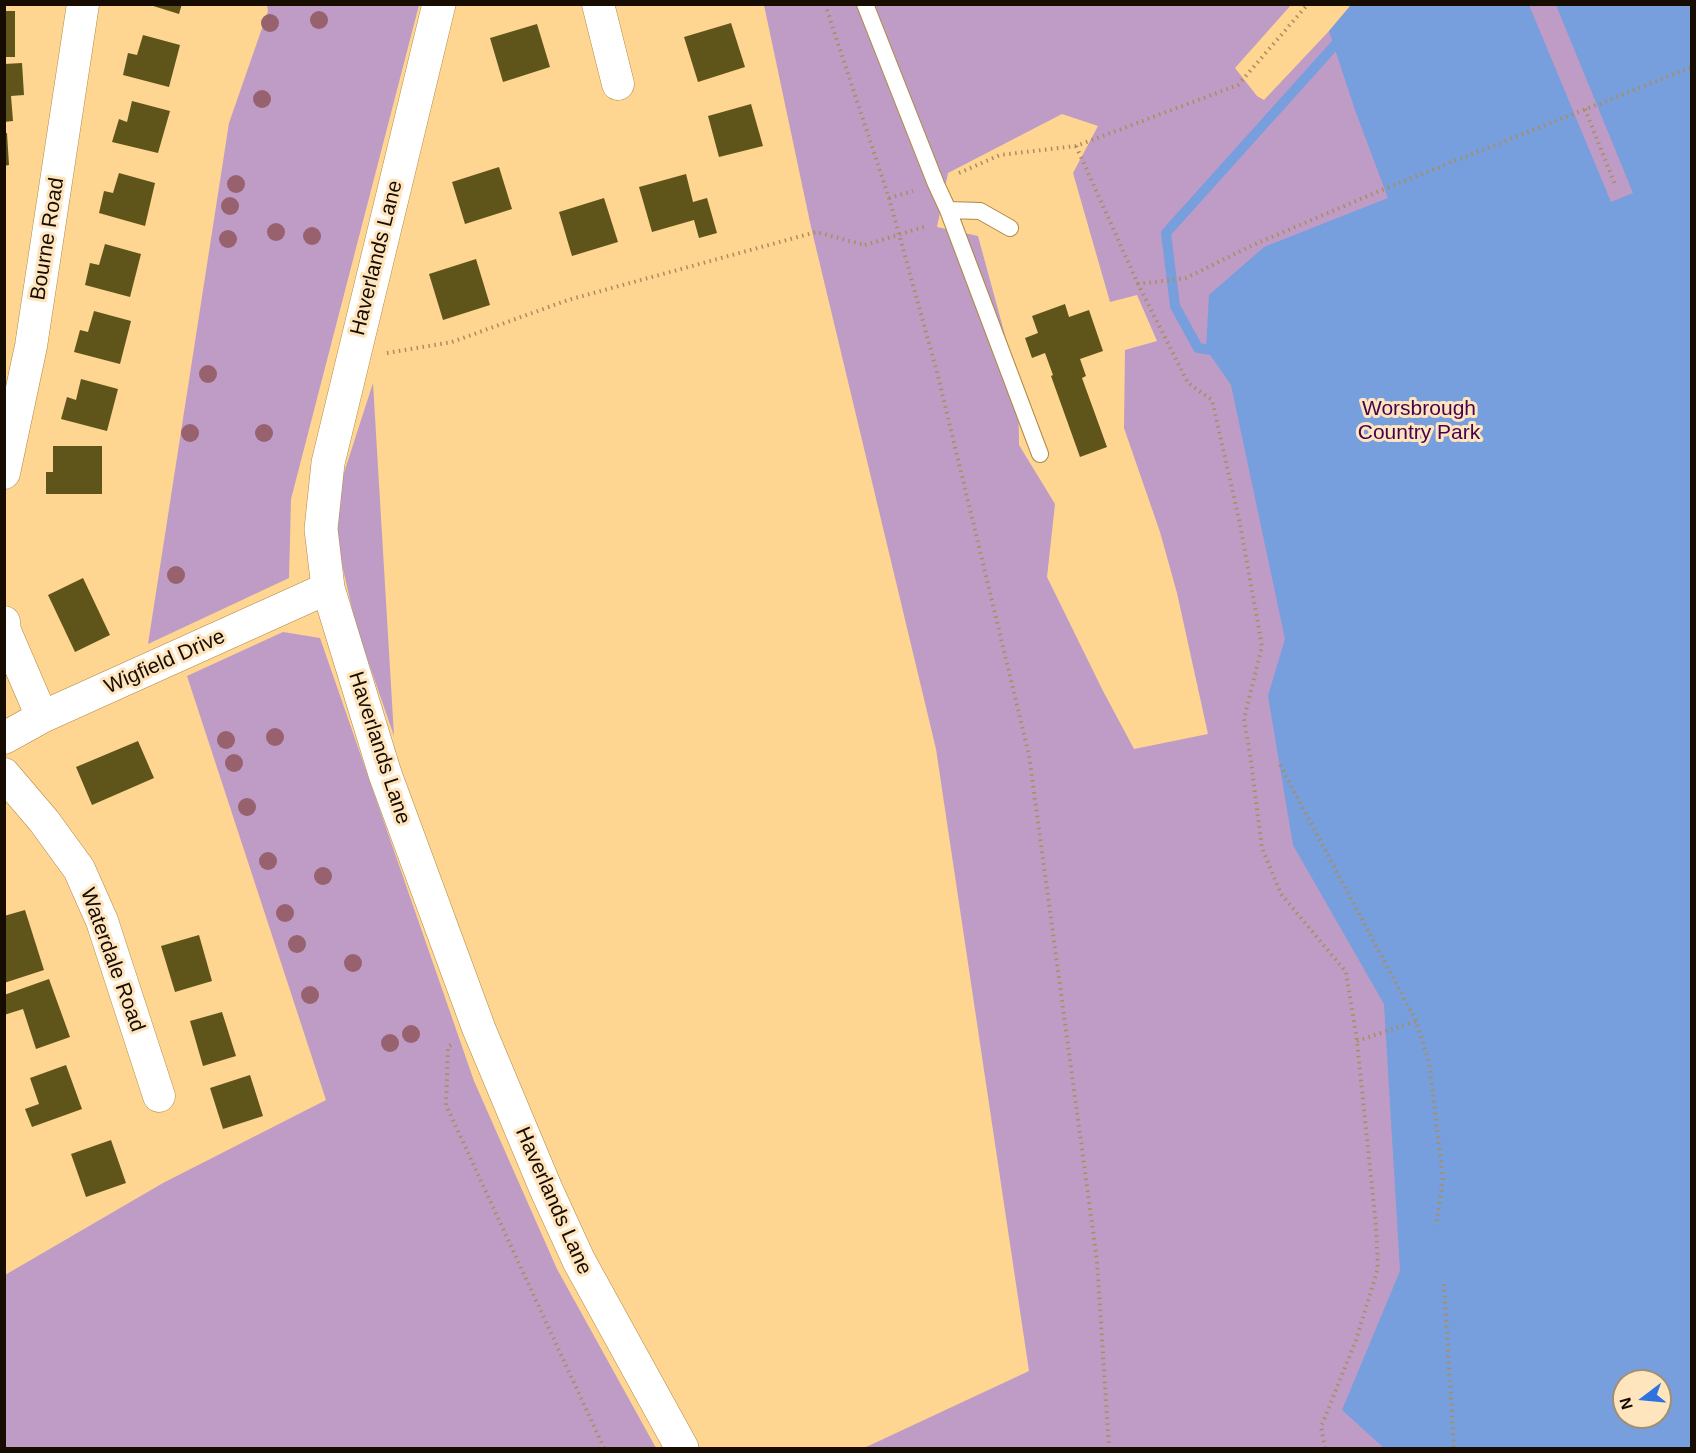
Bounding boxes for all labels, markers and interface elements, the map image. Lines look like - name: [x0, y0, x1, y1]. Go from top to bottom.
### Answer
- street label: Bourne Road: [26, 176, 70, 302]
- street label: Haverlands Lane: [346, 178, 408, 338]
- park label: Worsbrough Country Park: [1358, 396, 1480, 446]
- street label: Wigfield Drive: [101, 624, 229, 700]
- street label: Haverlands Lane: [342, 669, 416, 827]
- street label: Waterdale Road: [74, 885, 150, 1035]
- street label: Haverlands Lane: [509, 1123, 597, 1279]
- north arrow: [1612, 1369, 1672, 1429]
- text: N: [1616, 1396, 1636, 1411]

